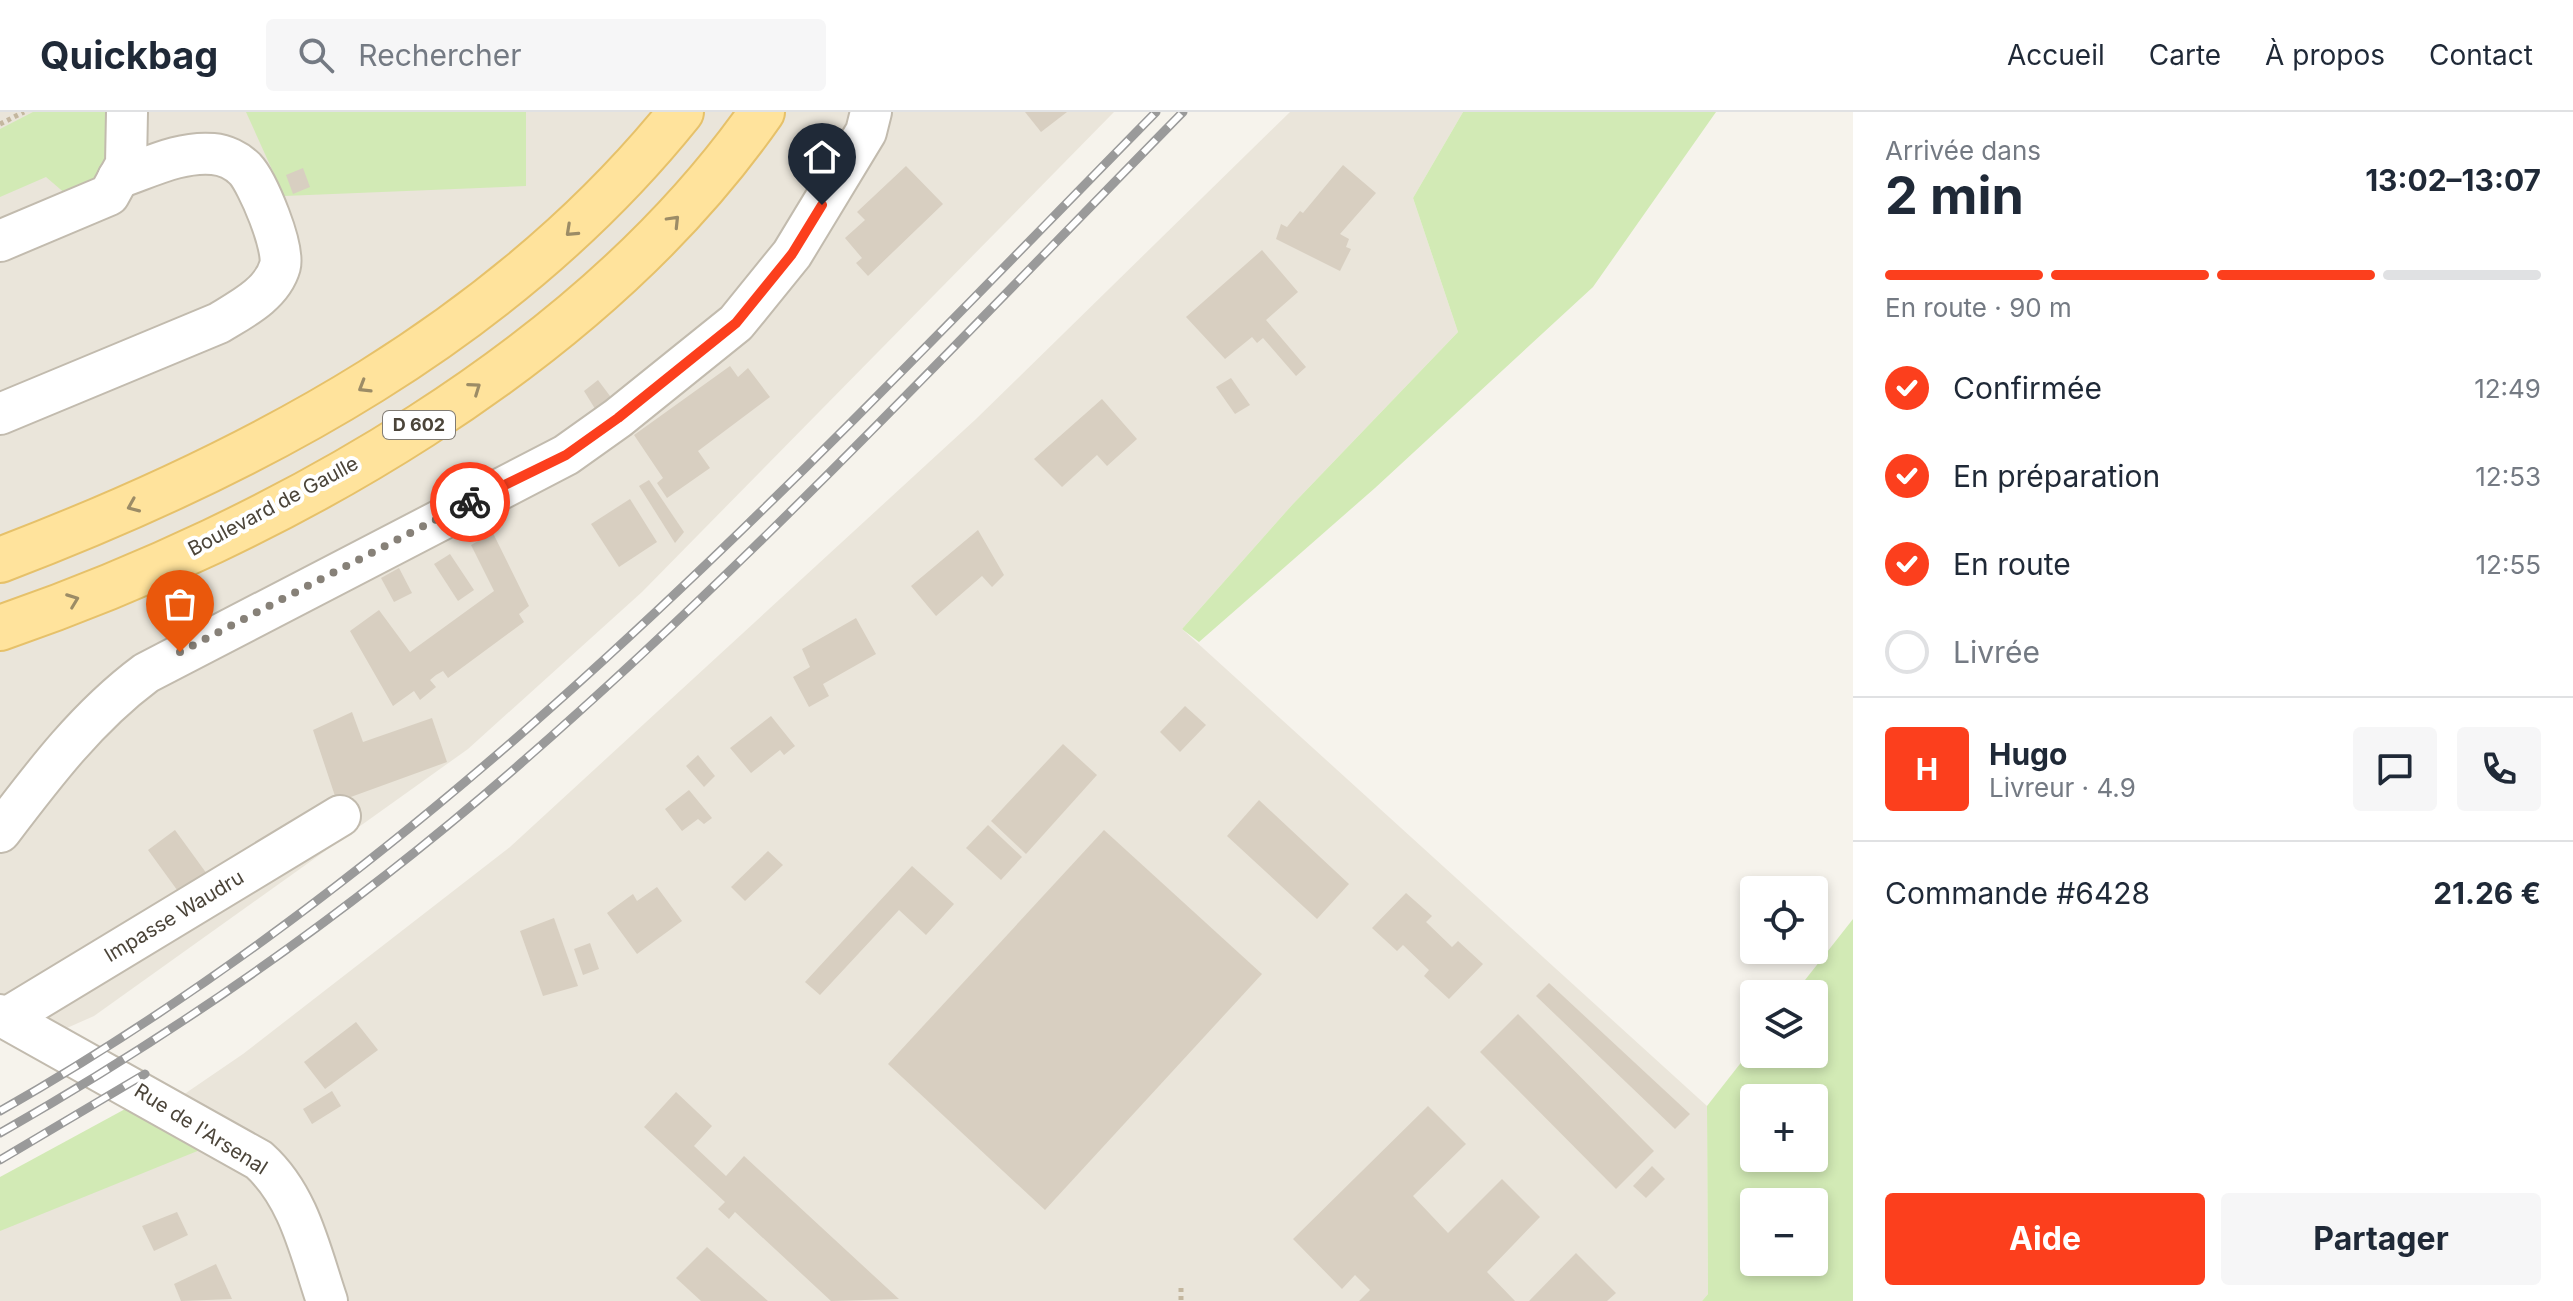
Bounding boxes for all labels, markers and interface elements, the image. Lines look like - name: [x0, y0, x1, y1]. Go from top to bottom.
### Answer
- search box: [266, 19, 826, 91]
- text: Quickbag: [40, 32, 218, 78]
- icon: search: [294, 33, 338, 77]
- text: Rechercher: [358, 37, 521, 73]
- text: Accueil: [2007, 38, 2105, 72]
- text: Carte: [2149, 38, 2221, 72]
- text: À propos: [2265, 38, 2385, 72]
- text: Contact: [2429, 38, 2533, 72]
- pin: [788, 123, 856, 205]
- icon: home: [800, 135, 844, 179]
- text: Arrivée dans: [1885, 135, 2041, 166]
- text: 13:02–13:07: [2365, 162, 2541, 198]
- text: 2 min: [1885, 164, 2024, 227]
- one-way arrow: [664, 216, 679, 230]
- one-way arrow: [566, 221, 580, 236]
- text: En route · 90 m: [1885, 292, 2072, 323]
- icon: check: [1885, 366, 1929, 410]
- text: Confirmée: [1953, 370, 2102, 406]
- text: 12:49: [2474, 373, 2541, 404]
- one-way arrow: [358, 377, 373, 392]
- one-way arrow: [466, 383, 480, 398]
- road number: D 602: [383, 411, 455, 439]
- street label: Boulevard de Gaulle: [184, 451, 362, 561]
- icon: check: [1885, 454, 1929, 498]
- text: En préparation: [1953, 458, 2160, 494]
- text: 12:53: [2475, 461, 2541, 492]
- courier: [430, 462, 510, 542]
- icon: bike: [448, 480, 492, 524]
- one-way arrow: [127, 497, 141, 513]
- icon: check: [1885, 542, 1929, 586]
- text: En route: [1953, 546, 2071, 582]
- text: 12:55: [2475, 549, 2541, 580]
- pin: [146, 570, 214, 652]
- icon: bag: [158, 582, 202, 626]
- one-way arrow: [65, 594, 79, 610]
- text: Livrée: [1953, 634, 2040, 670]
- button: chat: [2353, 727, 2437, 811]
- button: phone: [2457, 727, 2541, 811]
- text: Hugo: [1989, 736, 2067, 772]
- text: H: [1916, 751, 1938, 787]
- text: Livreur · 4.9: [1989, 772, 2136, 803]
- street label: Impasse Waudru: [100, 865, 248, 967]
- text: Commande #6428: [1885, 875, 2150, 911]
- text: 21.26 €: [2433, 875, 2541, 911]
- map controls: [1740, 876, 1828, 1276]
- button: locate: [1740, 876, 1828, 964]
- button: layers: [1740, 980, 1828, 1068]
- street label: Rue de l'Arsenal: [130, 1078, 272, 1180]
- button: +: [1740, 1084, 1828, 1172]
- button: −: [1740, 1188, 1828, 1276]
- button: Aide: [1885, 1193, 2205, 1285]
- button: Partager: [2221, 1193, 2541, 1285]

